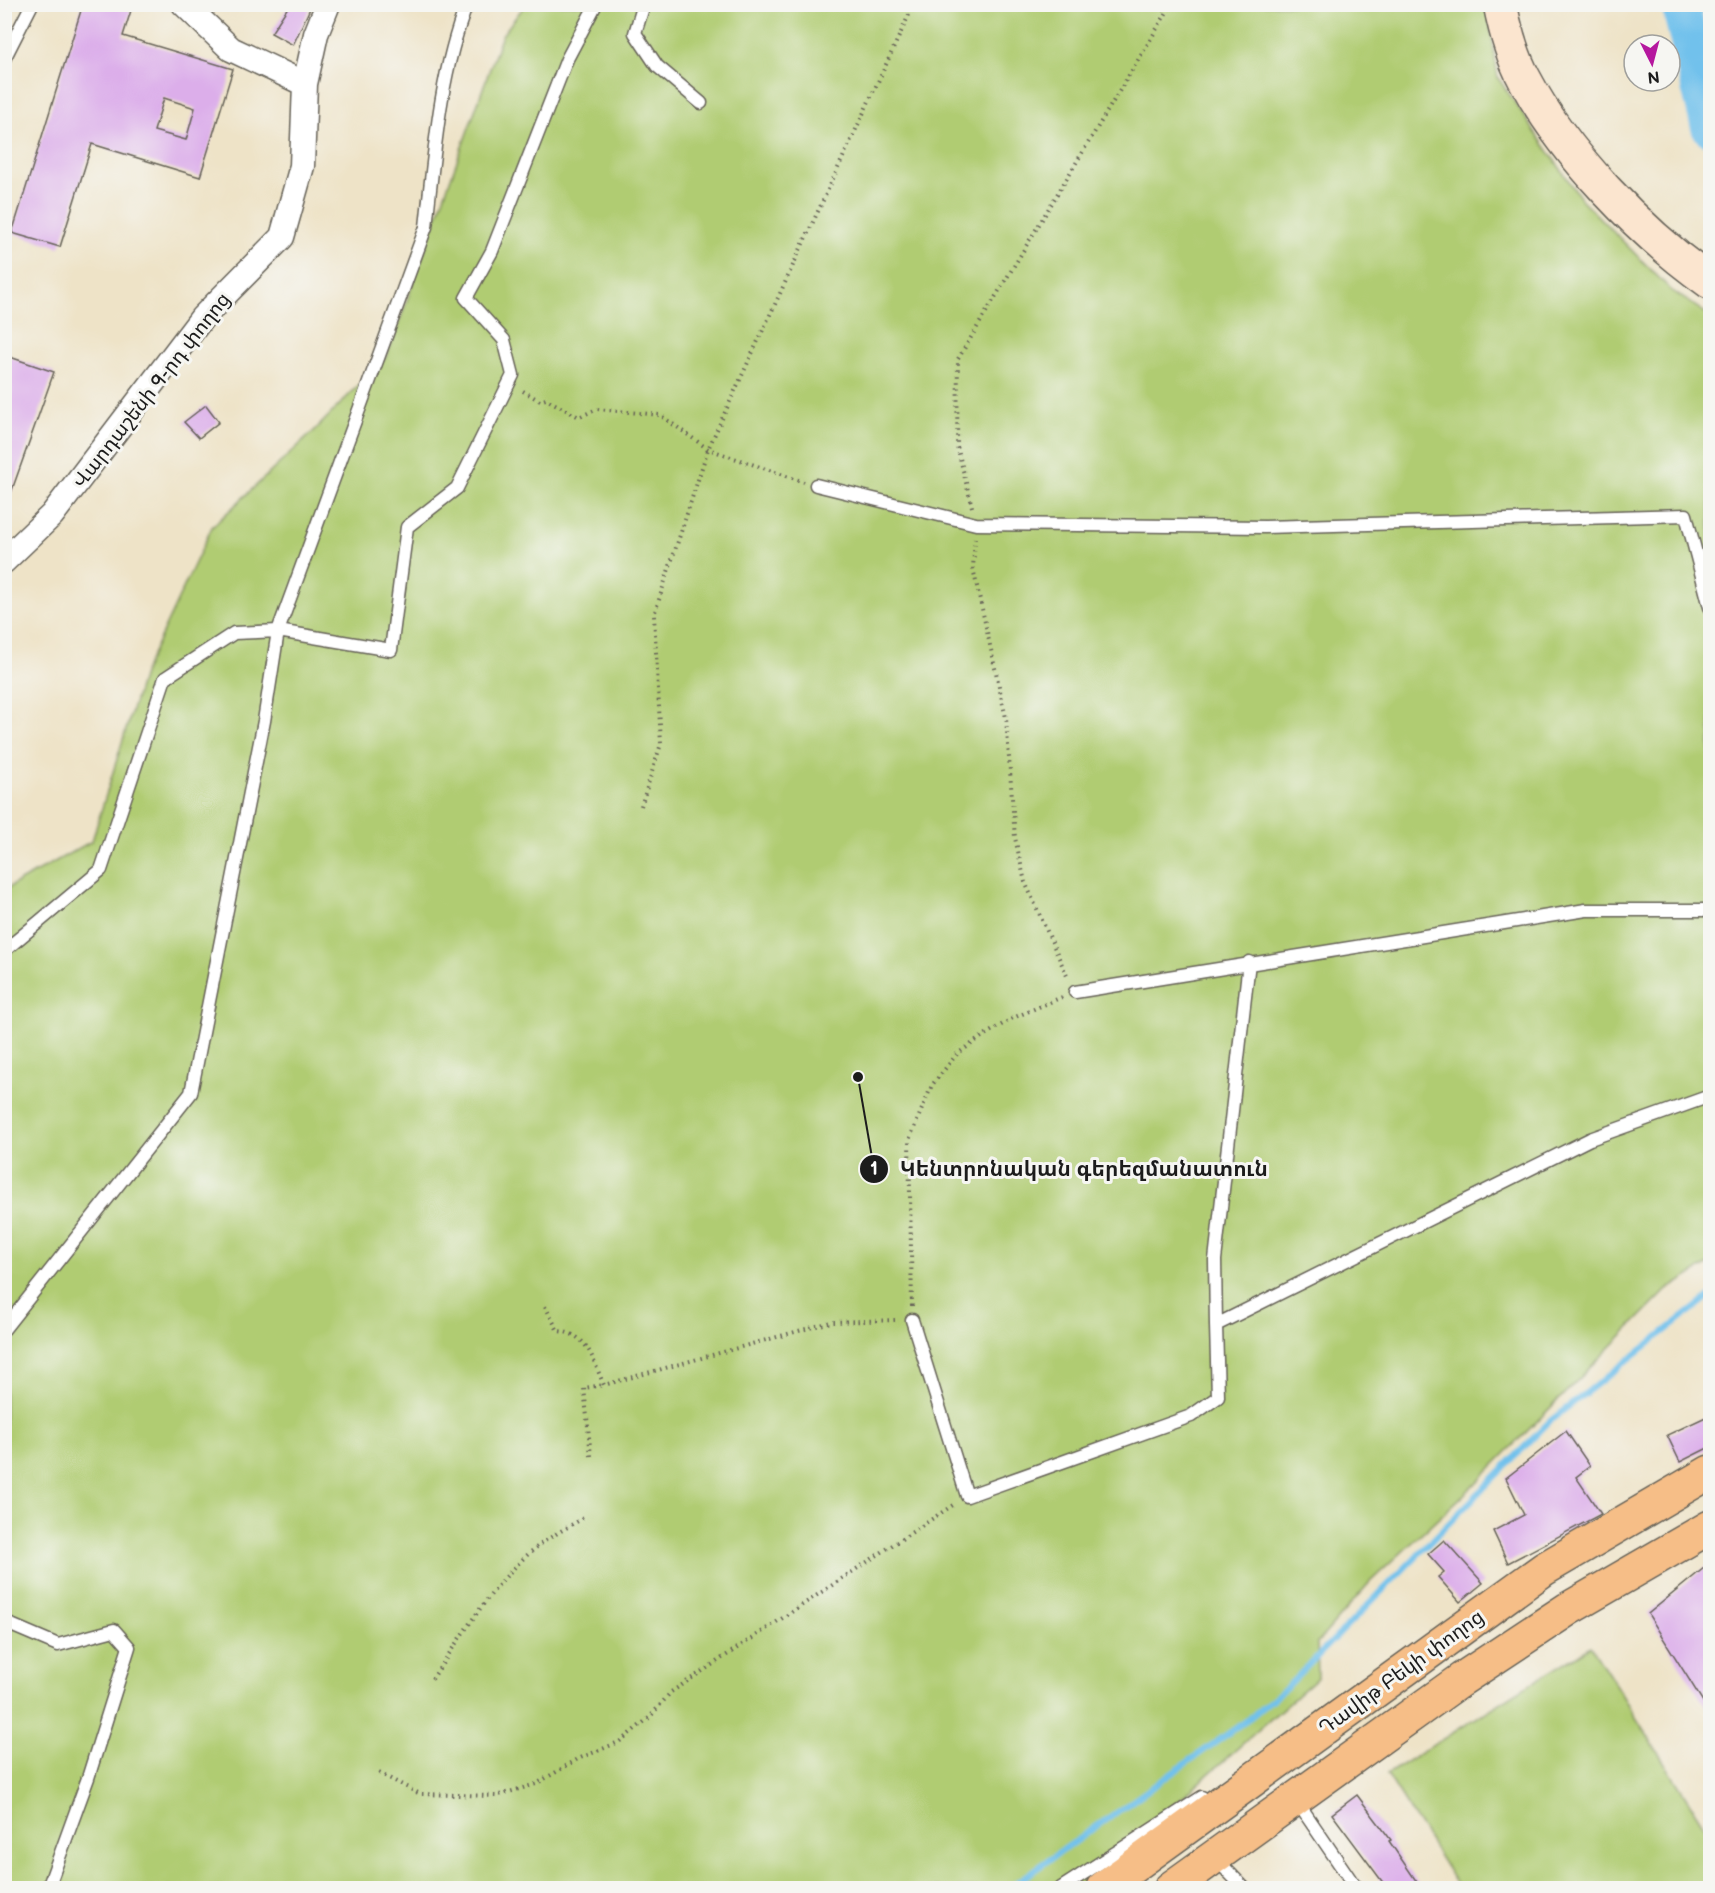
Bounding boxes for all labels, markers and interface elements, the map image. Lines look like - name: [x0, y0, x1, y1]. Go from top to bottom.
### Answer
- north arrow: [1622, 33, 1682, 93]
- text: N: [1646, 66, 1660, 87]
- street label: Վարդաշենի 9-րդ փողոց: [68, 288, 236, 493]
- callout: Կենտրոնական գերեզմանատուն: [859, 1149, 1280, 1188]
- text: Կենտրոնական գերեզմանատուն: [900, 1157, 1268, 1182]
- text: 1: [870, 1159, 878, 1180]
- street label: Դավիթ Բեկի փողոց: [1314, 1605, 1489, 1741]

